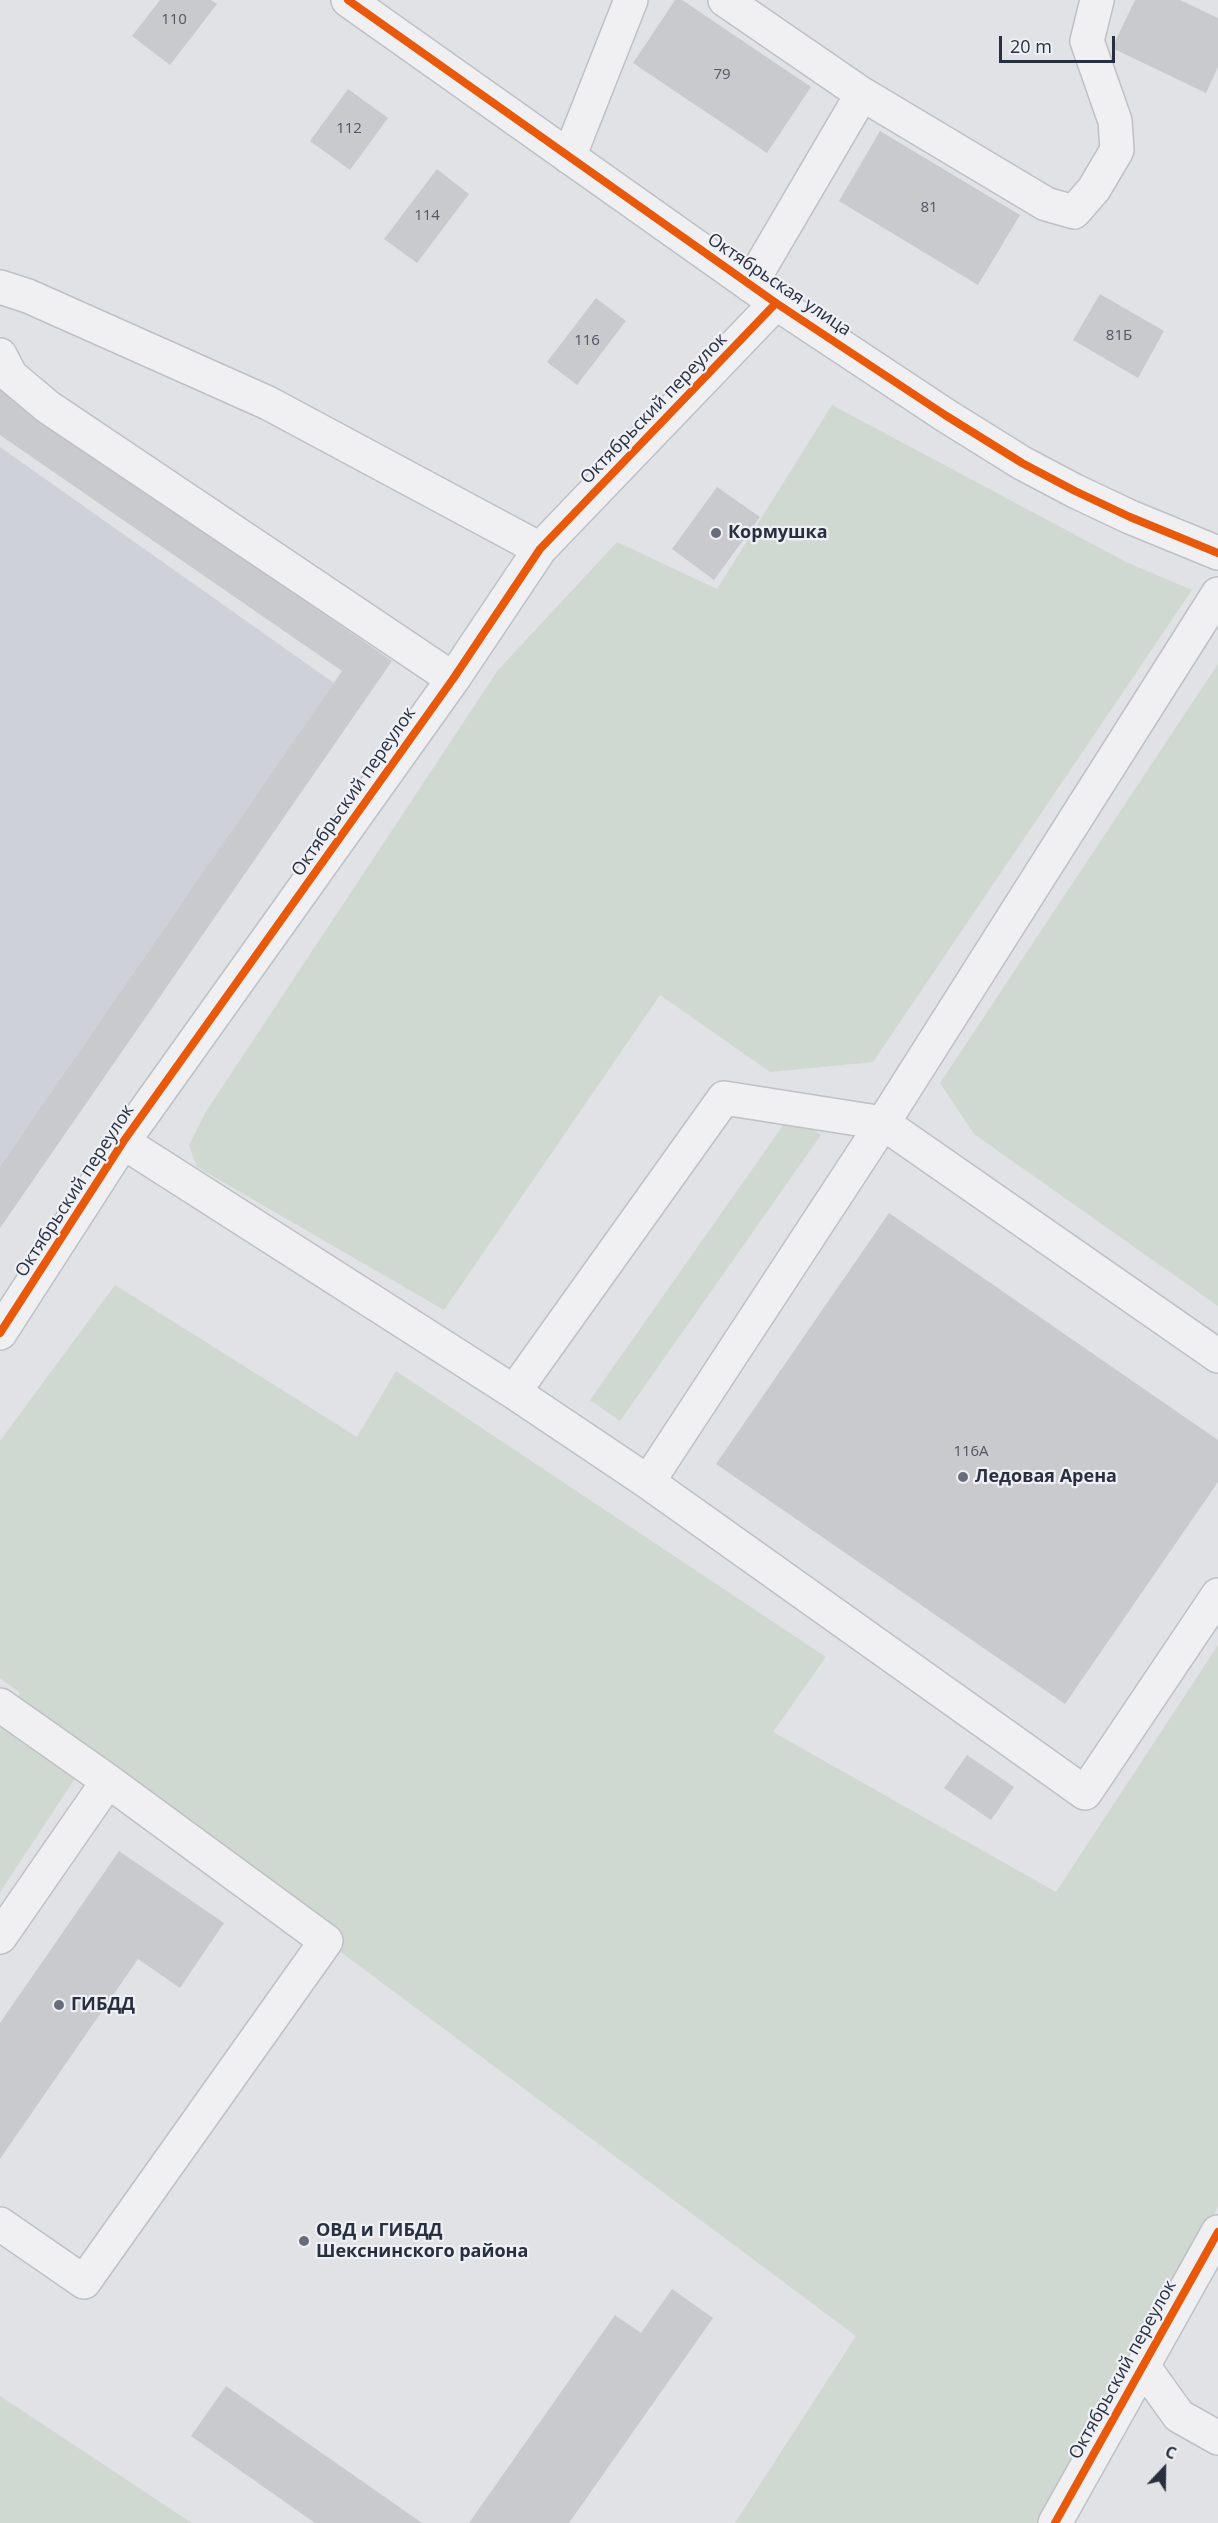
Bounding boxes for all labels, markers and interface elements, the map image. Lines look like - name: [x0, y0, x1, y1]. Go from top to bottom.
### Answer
- house number: 110: [161, 11, 187, 29]
- scale bar: [1002, 24, 1118, 62]
- text: 20 m: [1010, 34, 1052, 58]
- house number: 79: [713, 66, 731, 84]
- house number: 112: [336, 120, 362, 138]
- house number: 81: [920, 199, 938, 217]
- house number: 114: [414, 207, 440, 225]
- street label: Октябрьская улица: [703, 229, 855, 341]
- house number: 81Б: [1106, 327, 1132, 345]
- street label: Октябрьский переулок: [576, 329, 732, 489]
- house number: 116: [574, 332, 600, 350]
- place label: Кормушка: [728, 522, 828, 544]
- marker: Кормушка: [709, 526, 723, 540]
- street label: Октябрьский переулок: [287, 703, 421, 881]
- street label: Октябрьский переулок: [11, 1101, 139, 1281]
- house number: 116А: [953, 1443, 989, 1461]
- place label: Ледовая Арена: [975, 1466, 1117, 1488]
- marker: Ледовая Арена: [956, 1470, 970, 1484]
- place label: ГИБДД: [71, 1994, 135, 2016]
- marker: ГИБДД: [52, 1998, 66, 2012]
- place label: ОВД и ГИБДД Шекснинского района: [316, 2220, 528, 2262]
- marker: ОВД и ГИБДД Шекснинского района: [297, 2234, 311, 2248]
- street label: Октябрьский переулок: [1065, 2277, 1181, 2463]
- north arrow: [1134, 2439, 1194, 2499]
- text: С: [1162, 2440, 1180, 2464]

